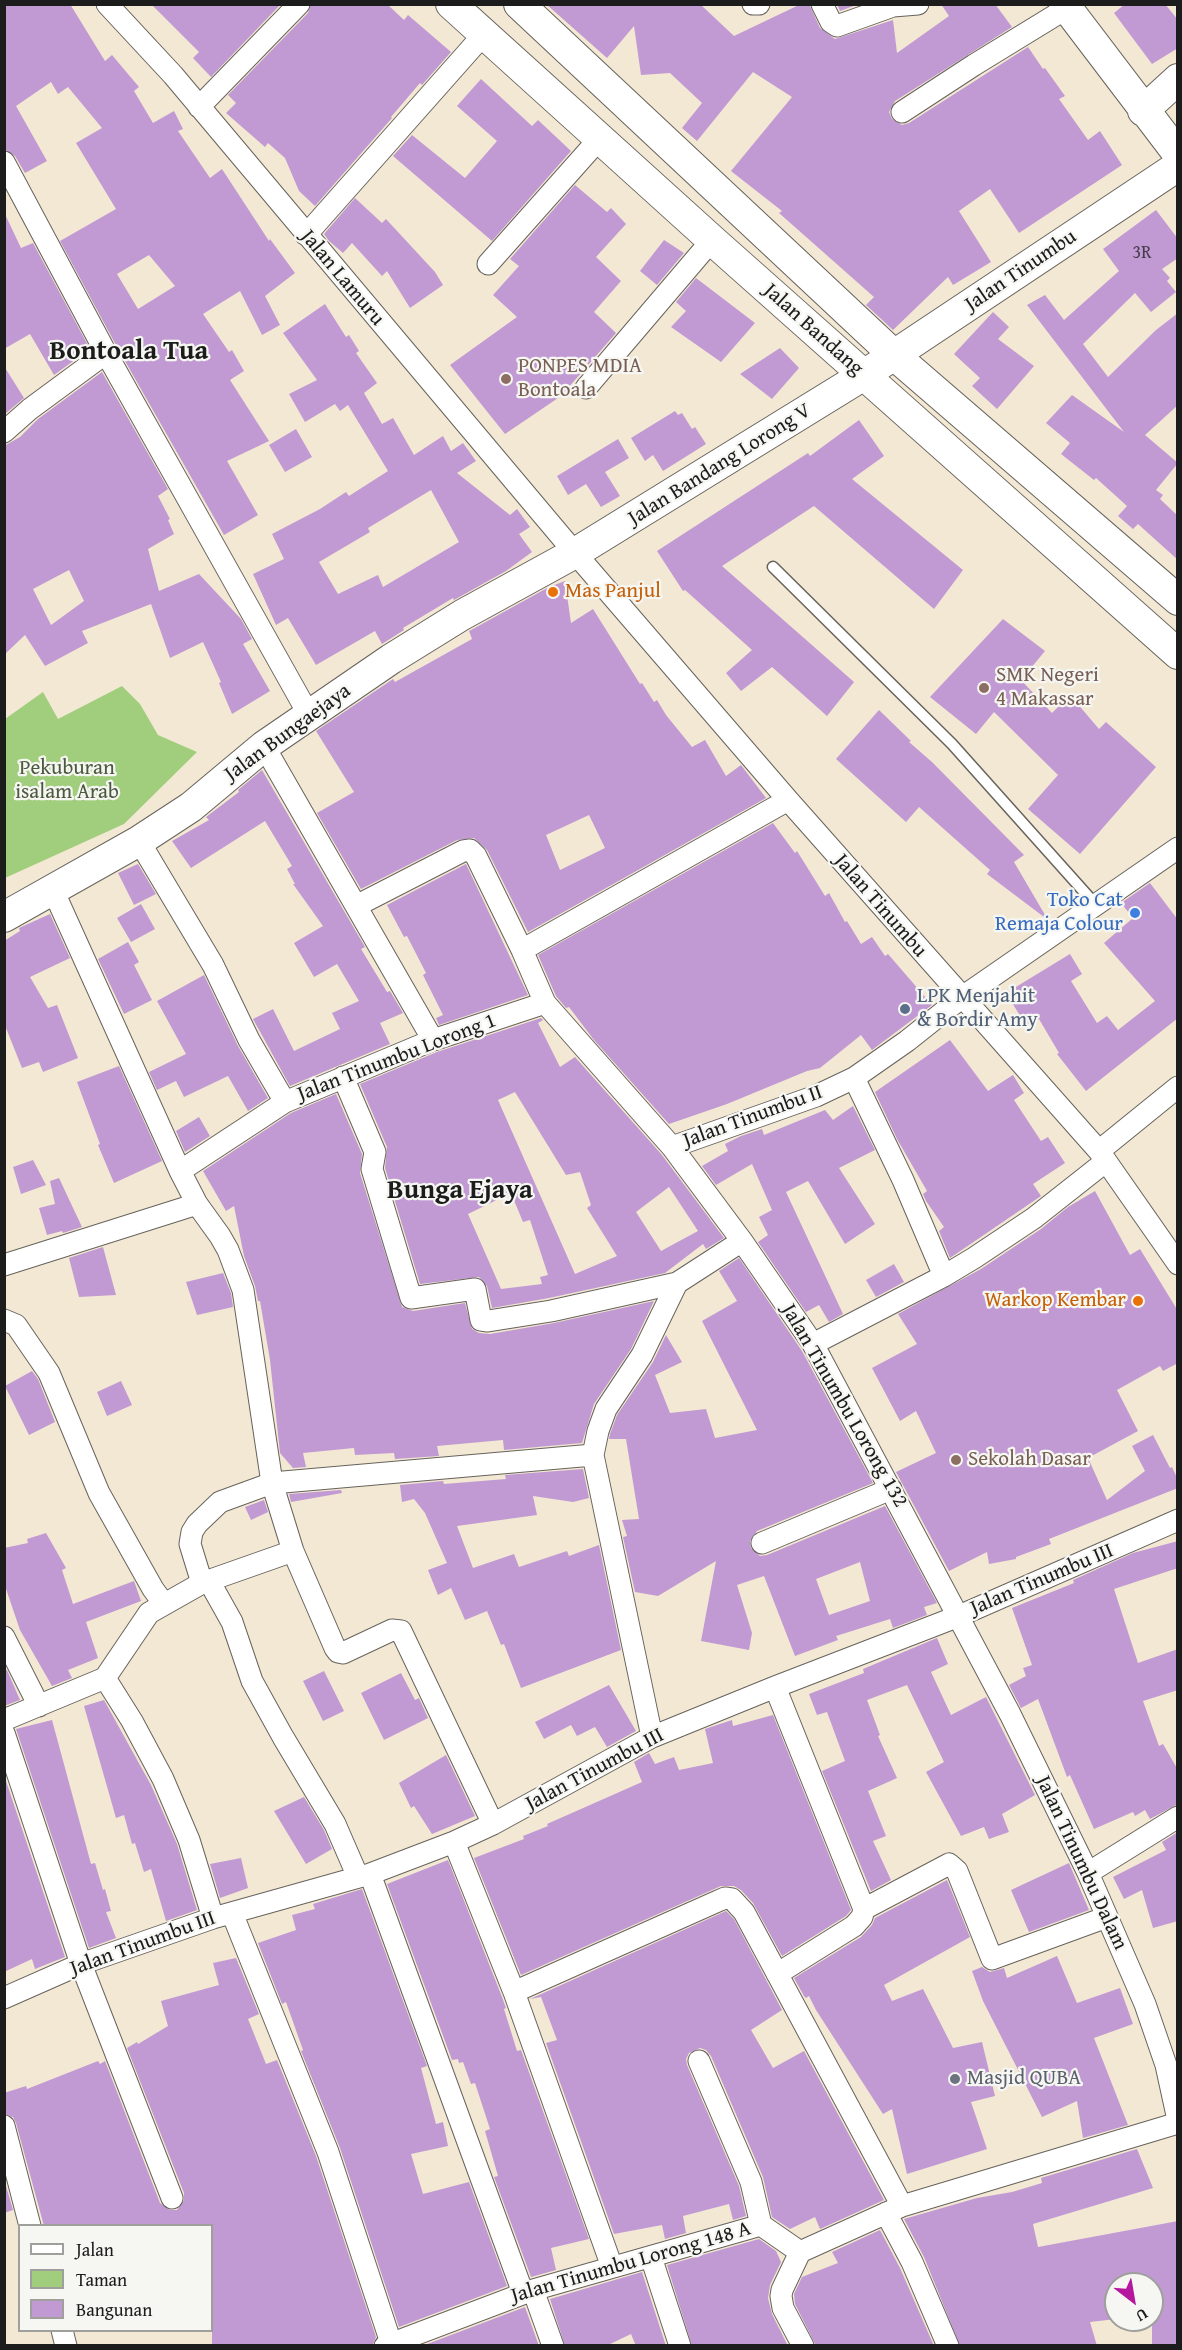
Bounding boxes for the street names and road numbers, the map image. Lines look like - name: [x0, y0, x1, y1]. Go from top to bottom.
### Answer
- street label: Jalan Tinumbu: [960, 224, 1082, 318]
- street label: Jalan Lamuru: [295, 225, 389, 331]
- street label: Jalan Bandang: [758, 279, 868, 381]
- street label: Jalan Bandang Lorong V: [624, 398, 816, 532]
- street label: Jalan Bungaejaya: [220, 679, 356, 787]
- street label: Jalan Tinumbu: [828, 849, 932, 963]
- street label: Jalan Tinumbu Lorong 1: [294, 1009, 500, 1107]
- street label: Jalan Tinumbu II: [680, 1080, 826, 1154]
- street label: Jalan Tinumbu Lorong 132: [775, 1300, 913, 1512]
- street label: Jalan Tinumbu III: [967, 1539, 1117, 1621]
- street label: Jalan Tinumbu III: [522, 1723, 668, 1817]
- street label: Jalan Tinumbu Dalam: [1030, 1772, 1132, 1954]
- street label: Jalan Tinumbu III: [67, 1906, 219, 1982]
- street label: Jalan Tinumbu Lorong 148 A: [508, 2217, 754, 2309]

